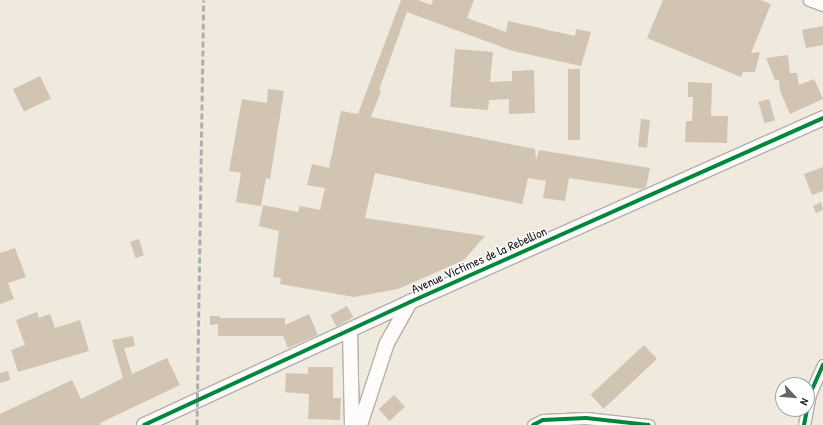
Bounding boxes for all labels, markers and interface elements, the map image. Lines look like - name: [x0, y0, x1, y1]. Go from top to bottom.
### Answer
- street label: Avenue Victimes de la Rebellion: [409, 223, 549, 297]
- north arrow: [775, 377, 815, 417]
- text: N: [797, 396, 812, 408]

